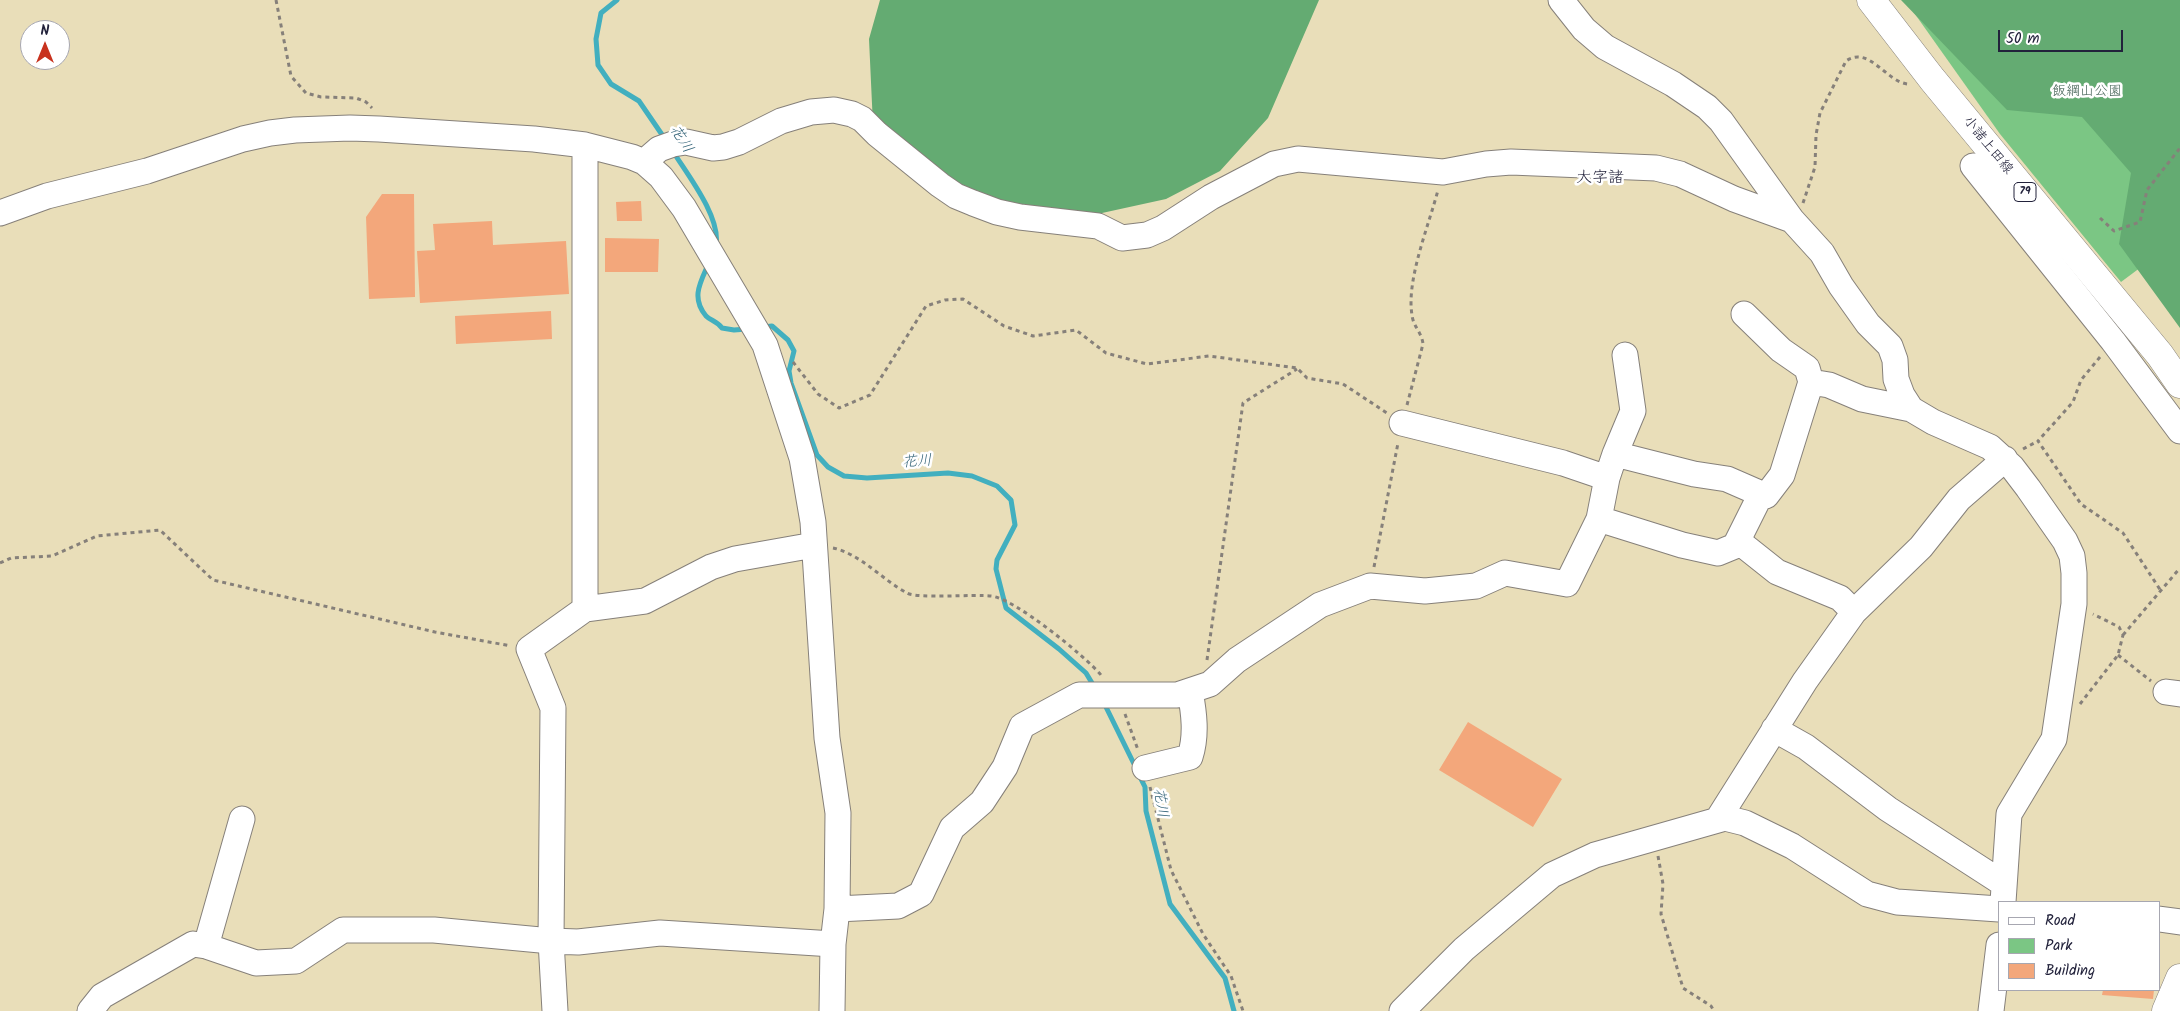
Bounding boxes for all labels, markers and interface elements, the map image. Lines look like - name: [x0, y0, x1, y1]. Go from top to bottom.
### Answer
- north arrow: [20, 20, 70, 70]
- text: N: [41, 20, 49, 42]
- scale bar: [2000, 20, 2125, 52]
- text: 50 m: [2006, 27, 2040, 51]
- park label: 飯綱山公園: [2052, 85, 2122, 101]
- street label: 小諸上田線: [1958, 114, 2016, 178]
- water label: 花川: [664, 123, 696, 157]
- district label: 大字諸: [1576, 169, 1624, 189]
- road number: 79: [2014, 182, 2036, 202]
- water label: 花川: [901, 453, 933, 473]
- water label: 花川: [1148, 787, 1170, 819]
- legend: [1998, 901, 2160, 991]
- text: Road: [2045, 909, 2075, 933]
- text: Park: [2045, 934, 2072, 958]
- text: Building: [2045, 959, 2095, 983]

